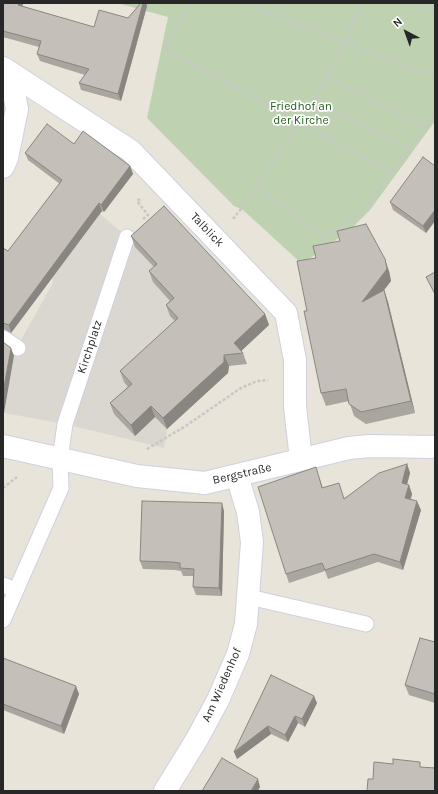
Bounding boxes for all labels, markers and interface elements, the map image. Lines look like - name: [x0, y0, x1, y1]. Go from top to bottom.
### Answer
- north arrow: [386, 12, 426, 52]
- text: N: [391, 15, 405, 30]
- park label: Friedhof an der Kirche: [270, 100, 332, 128]
- street label: Talblick: [187, 210, 227, 250]
- street label: Kirchplatz: [75, 318, 105, 376]
- street label: Bergstraße: [211, 460, 273, 488]
- street label: Am Wiedenhof: [199, 646, 245, 724]

